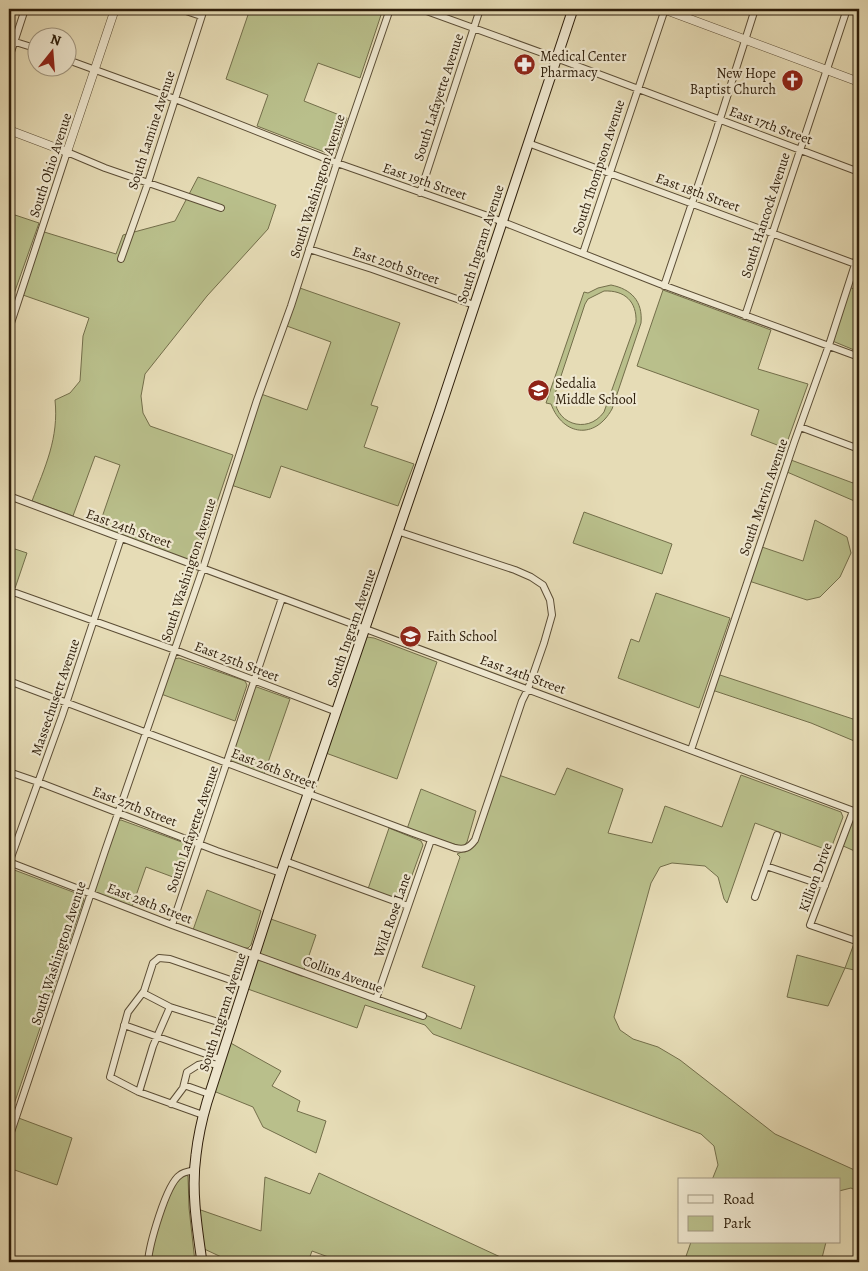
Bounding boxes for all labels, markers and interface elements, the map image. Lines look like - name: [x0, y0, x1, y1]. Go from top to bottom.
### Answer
- north arrow: [28, 28, 78, 78]
- text: N: [48, 29, 63, 51]
- street label: South Lafayette Avenue: [409, 31, 468, 163]
- place label: Medical Center Pharmacy: [540, 47, 627, 82]
- pharmacy icon: Medical Center Pharmacy: [512, 52, 536, 76]
- place label: New Hope Baptist Church: [690, 64, 777, 99]
- street label: South Lamine Avenue: [123, 68, 180, 192]
- church icon: New Hope Baptist Church: [780, 69, 804, 93]
- street label: South Thompson Avenue: [568, 97, 629, 237]
- street label: East 17th Street: [726, 102, 816, 149]
- street label: South Ohio Avenue: [25, 110, 76, 220]
- street label: South Washington Avenue: [285, 112, 350, 261]
- street label: South Hancock Avenue: [736, 150, 795, 280]
- street label: East 19th Street: [380, 158, 470, 205]
- street label: East 18th Street: [653, 168, 743, 217]
- street label: South Ingram Avenue: [452, 182, 509, 306]
- street label: East 20th Street: [350, 242, 442, 289]
- place label: Sedalia Middle School: [555, 374, 637, 409]
- school or university icon: Sedalia Middle School: [527, 379, 551, 403]
- street label: South Marvin Avenue: [735, 436, 792, 558]
- street label: South Washington Avenue: [156, 496, 221, 645]
- street label: East 24th Street: [83, 504, 175, 553]
- street label: South Ingram Avenue: [322, 566, 381, 690]
- school or university icon: Faith School: [399, 624, 423, 648]
- place label: Faith School: [427, 627, 497, 646]
- street label: Massechusett Avenue: [27, 636, 84, 758]
- street label: East 25th Street: [192, 637, 282, 687]
- street label: East 24th Street: [477, 650, 569, 699]
- street label: East 26th Street: [228, 743, 320, 794]
- street label: South Lafayette Avenue: [162, 763, 223, 895]
- street label: East 27th Street: [90, 782, 180, 831]
- street label: Killion Drive: [794, 840, 837, 914]
- street label: Wild Rose Lane: [369, 871, 416, 961]
- street label: East 28th Street: [104, 878, 196, 929]
- street label: South Washington Avenue: [26, 879, 91, 1028]
- street label: South Ingram Avenue: [194, 950, 251, 1074]
- street label: Collins Avenue: [300, 951, 386, 998]
- legend: [678, 1178, 840, 1244]
- text: Road: [723, 1189, 755, 1209]
- text: Park: [723, 1213, 752, 1233]

